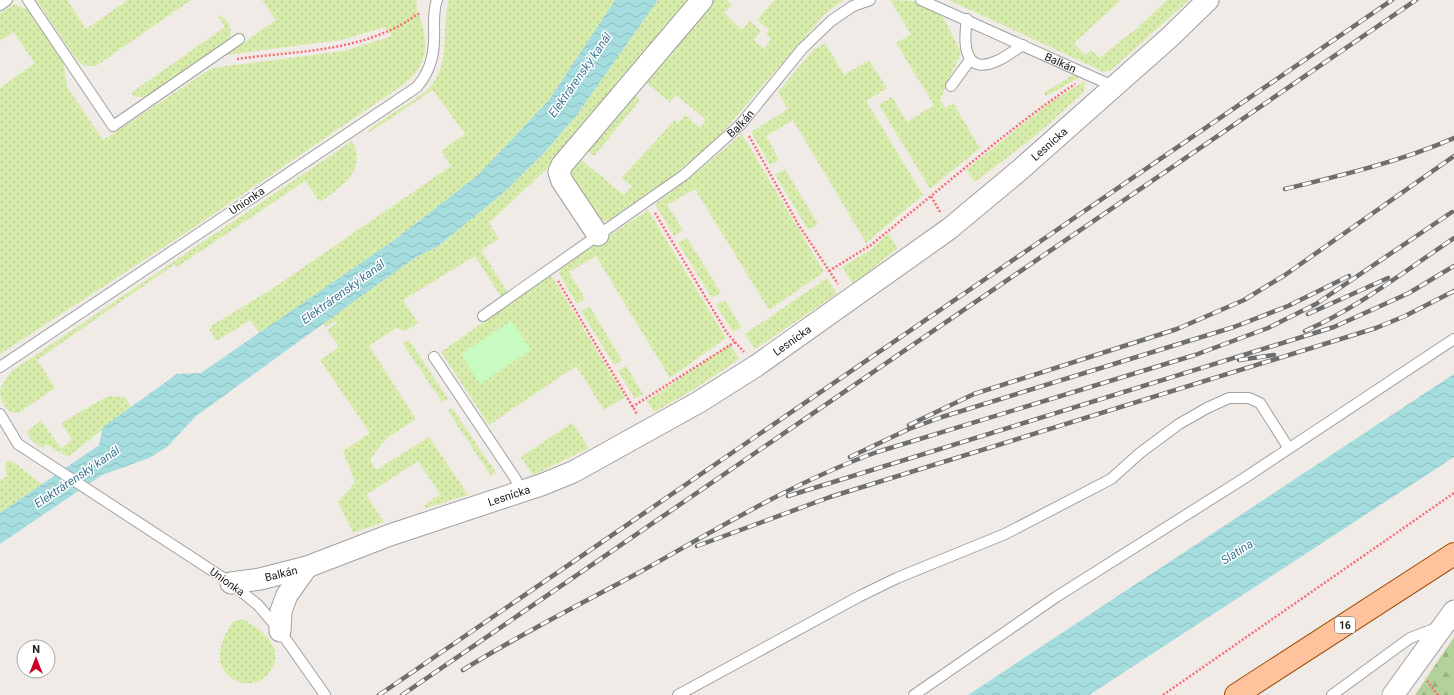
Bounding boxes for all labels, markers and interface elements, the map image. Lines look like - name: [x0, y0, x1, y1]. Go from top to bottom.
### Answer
- water label: Elektrárenský kanál: [546, 30, 615, 120]
- street label: Balkán: [1043, 50, 1078, 75]
- street label: Balkán: [724, 107, 757, 140]
- street label: Lesnícka: [1029, 125, 1070, 163]
- street label: Unionka: [227, 184, 267, 218]
- water label: Elektrárenský kanál: [298, 257, 388, 327]
- street label: Lesnícka: [770, 323, 814, 358]
- water label: Elektrárenský kanál: [32, 443, 123, 511]
- street label: Lesnícka: [486, 483, 532, 509]
- water label: Slatina: [1218, 536, 1256, 568]
- street label: Balkán: [263, 563, 299, 584]
- street label: Unionka: [207, 565, 247, 599]
- road number: 16: [1335, 617, 1355, 633]
- north arrow: [16, 639, 56, 679]
- text: N: [32, 643, 40, 656]

